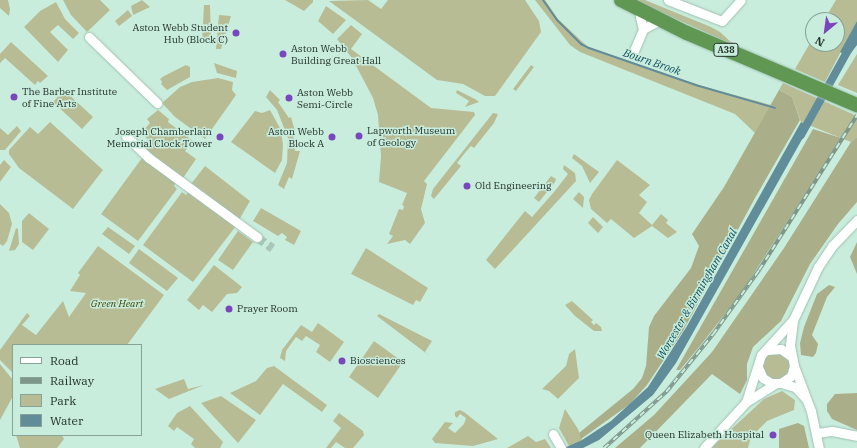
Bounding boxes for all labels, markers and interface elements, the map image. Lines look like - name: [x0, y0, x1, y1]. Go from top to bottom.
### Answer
- north arrow: [805, 12, 845, 52]
- place label: Aston Webb Student Hub (Block C): [133, 21, 228, 44]
- marker: Aston Webb Student Hub (Block C): [231, 28, 241, 38]
- text: N: [812, 33, 827, 50]
- place label: Aston Webb Building Great Hall: [291, 42, 381, 66]
- road number: A38: [713, 43, 739, 57]
- water label: Bourn Brook: [621, 46, 683, 78]
- marker: Aston Webb Building Great Hall: [278, 49, 288, 59]
- place label: The Barber Institute of Fine Arts: [22, 85, 117, 108]
- place label: Aston Webb Semi-Circle: [297, 86, 353, 110]
- marker: The Barber Institute of Fine Arts: [9, 92, 19, 102]
- marker: Aston Webb Semi-Circle: [284, 93, 294, 103]
- place label: Lapworth Museum of Geology: [367, 124, 455, 148]
- place label: Joseph Chamberlain Memorial Clock Tower: [107, 125, 212, 148]
- place label: Aston Webb Block A: [268, 125, 324, 148]
- marker: Lapworth Museum of Geology: [354, 131, 364, 141]
- marker: Joseph Chamberlain Memorial Clock Tower: [215, 132, 225, 142]
- marker: Aston Webb Block A: [327, 132, 337, 142]
- place label: Old Engineering: [475, 180, 551, 192]
- marker: Old Engineering: [462, 181, 472, 191]
- water label: Worcester & Birmingham Canal: [654, 226, 740, 362]
- park label: Green Heart: [91, 298, 143, 310]
- place label: Prayer Room: [237, 303, 298, 315]
- marker: Prayer Room: [224, 304, 234, 314]
- legend: [12, 344, 142, 436]
- text: Road: [50, 353, 79, 368]
- place label: Biosciences: [350, 355, 406, 367]
- marker: Biosciences: [337, 356, 347, 366]
- text: Railway: [50, 373, 94, 388]
- text: Park: [50, 393, 76, 408]
- text: Water: [50, 413, 83, 428]
- place label: Queen Elizabeth Hospital: [645, 429, 764, 441]
- marker: Queen Elizabeth Hospital: [767, 429, 779, 441]

